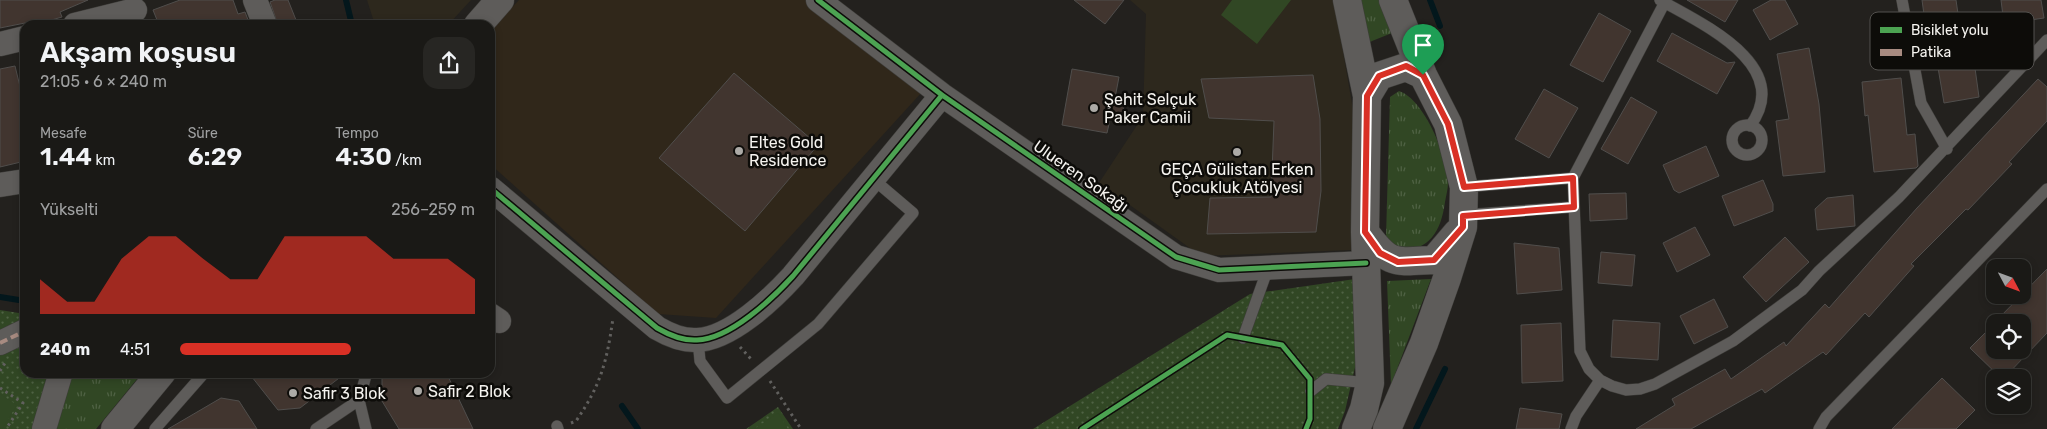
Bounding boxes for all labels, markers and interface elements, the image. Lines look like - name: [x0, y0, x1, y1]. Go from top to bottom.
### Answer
- legend: [1870, 12, 2034, 70]
- text: Bisiklet yolu: [1911, 22, 1989, 39]
- pin: [1402, 24, 1444, 75]
- icon: arrive: [1409, 31, 1437, 59]
- text: Akşam koşusu: [40, 36, 236, 69]
- button: share: [423, 37, 475, 89]
- text: Patika: [1911, 44, 1951, 61]
- text: 21:05 · 6 × 240 m: [40, 72, 167, 91]
- place label: Şehit Selçuk Paker Camii: [1104, 90, 1197, 127]
- marker: Şehit Selçuk Paker Camii: [1088, 102, 1100, 114]
- text: Mesafe: [40, 125, 87, 142]
- text: Süre: [188, 125, 218, 142]
- text: Tempo: [335, 125, 379, 142]
- place label: Eltes Gold Residence: [749, 133, 826, 170]
- street label: Ulueren Sokağı: [1030, 136, 1132, 216]
- text: 1.44: [40, 142, 92, 171]
- text: 6:29: [188, 142, 242, 171]
- text: 4:30: [335, 142, 392, 171]
- marker: Eltes Gold Residence: [733, 145, 745, 157]
- marker: GEÇA Gülistan Erken Çocukluk Atölyesi: [1231, 146, 1243, 158]
- text: km: [92, 152, 115, 169]
- text: /km: [392, 152, 422, 169]
- place label: GEÇA Gülistan Erken Çocukluk Atölyesi: [1161, 160, 1313, 197]
- text: Yükselti: [40, 200, 98, 219]
- text: 256–259 m: [391, 200, 475, 219]
- north arrow: [1986, 259, 2031, 304]
- map controls: [1986, 259, 2031, 414]
- button: locate: [1986, 314, 2031, 359]
- text: 240 m: [40, 340, 90, 359]
- text: 4:51: [120, 340, 150, 359]
- button: layers: [1986, 369, 2031, 414]
- place label: Safir 2 Blok: [428, 382, 511, 401]
- place label: Safir 3 Blok: [303, 384, 386, 403]
- marker: Safir 2 Blok: [412, 385, 424, 397]
- marker: Safir 3 Blok: [287, 387, 299, 399]

